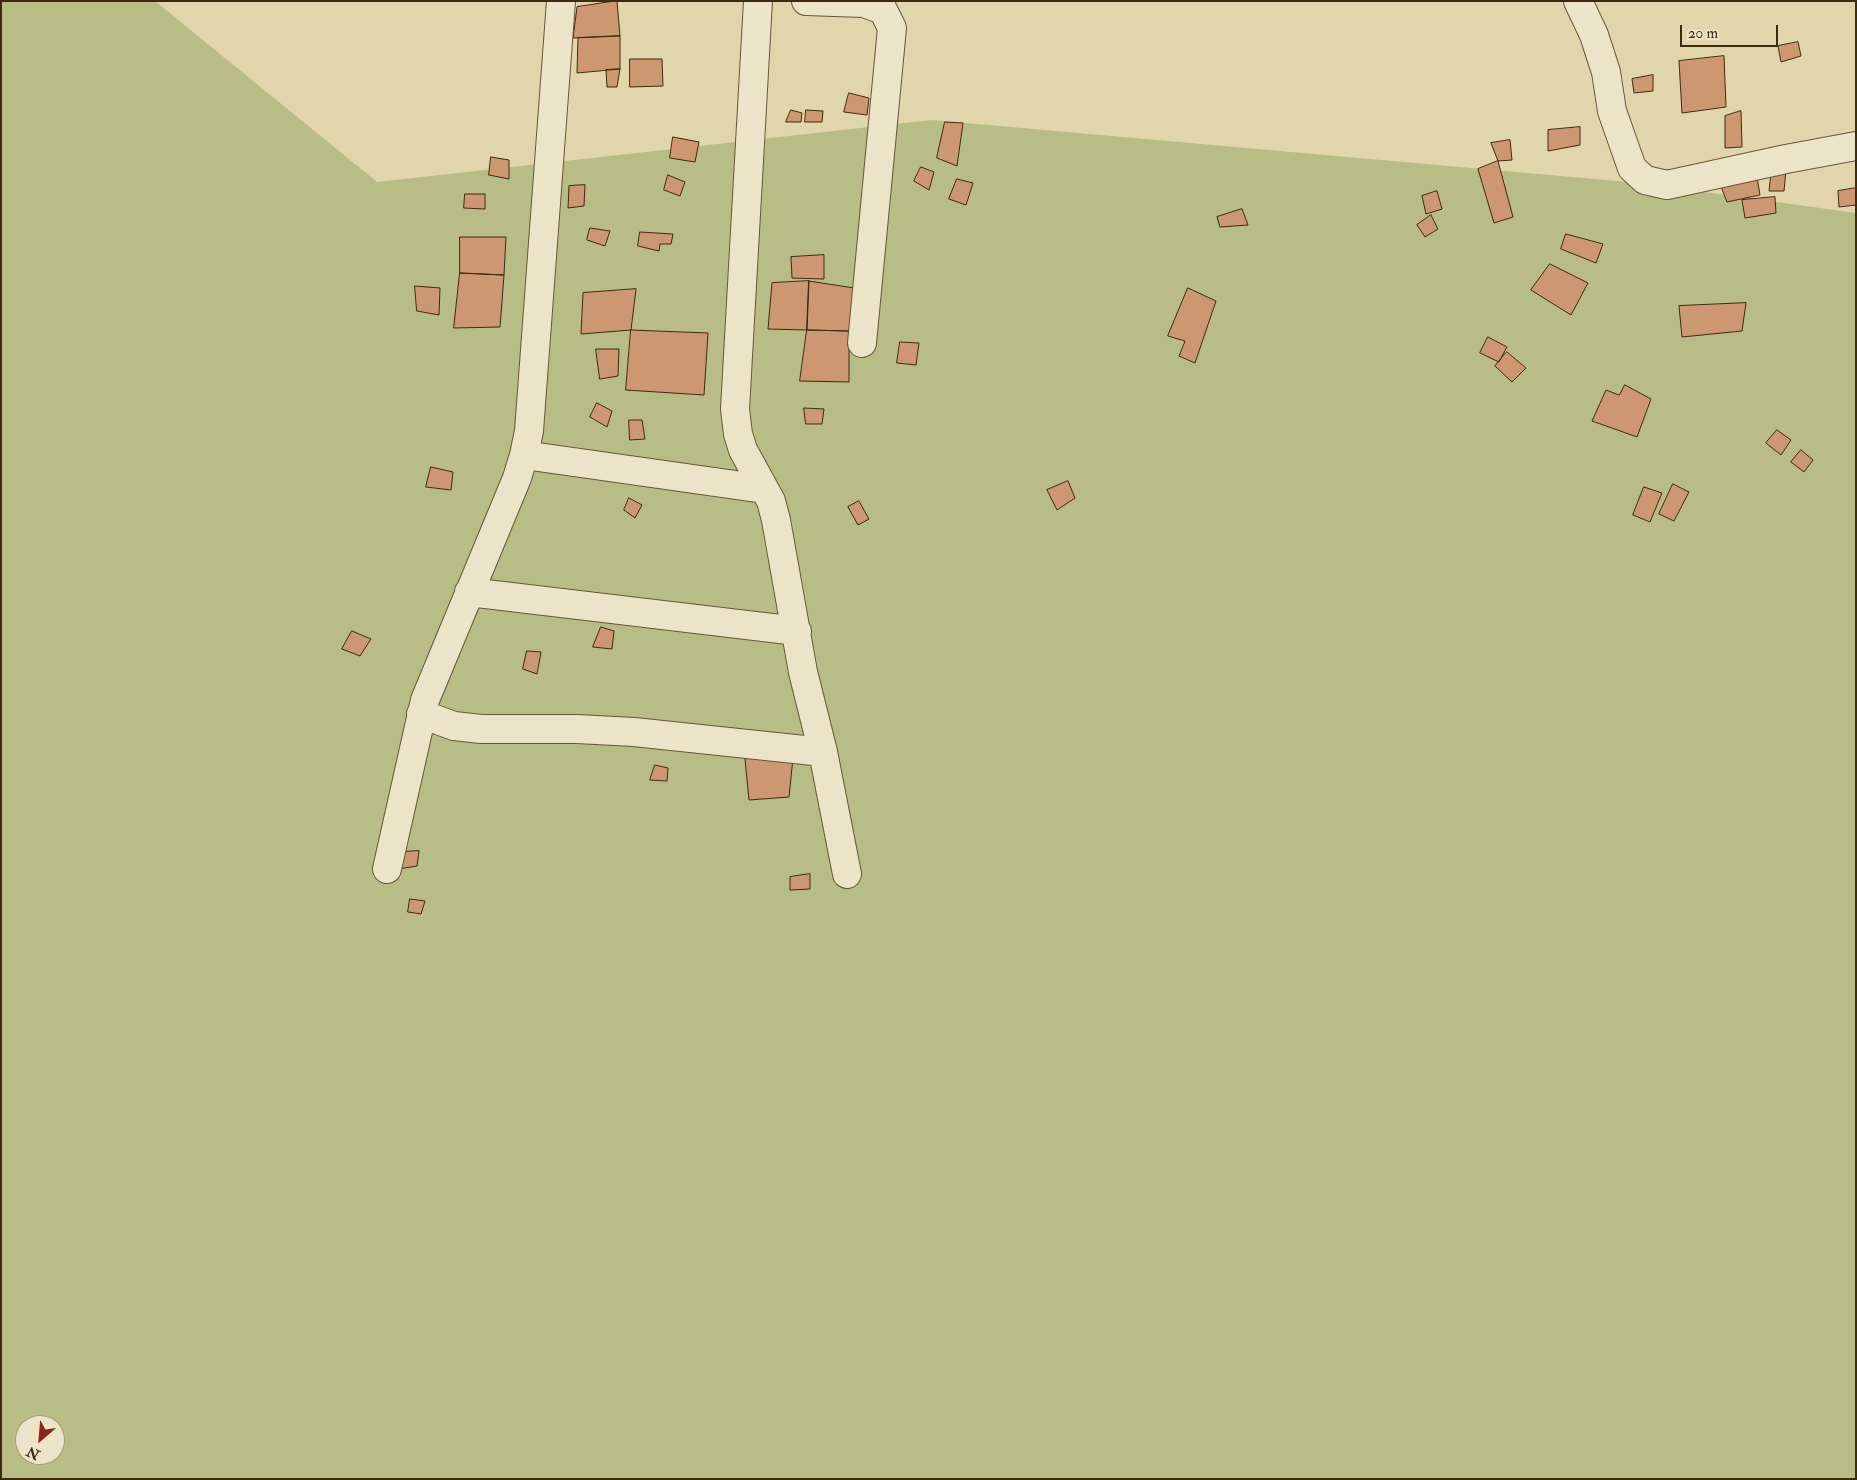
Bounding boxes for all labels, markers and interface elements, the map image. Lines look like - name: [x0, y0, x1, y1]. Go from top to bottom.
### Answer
- scale bar: [1682, 15, 1780, 47]
- text: 20 m: [1688, 24, 1718, 43]
- north arrow: [15, 1415, 65, 1465]
- text: N: [24, 1443, 43, 1463]

